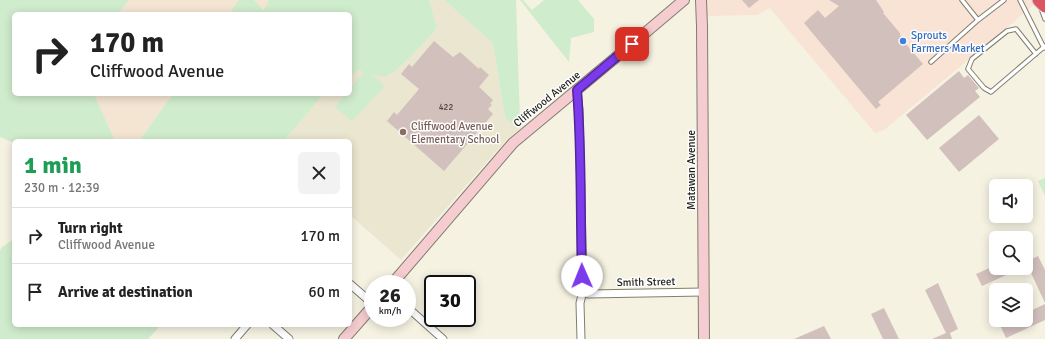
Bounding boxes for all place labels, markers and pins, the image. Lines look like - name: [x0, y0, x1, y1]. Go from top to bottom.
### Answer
- pin: [615, 27, 649, 61]
- place label: Sprouts Farmers Market: [911, 29, 985, 55]
- marker: Sprouts Farmers Market: [898, 36, 908, 46]
- place label: Cliffwood Avenue Elementary School: [411, 120, 499, 146]
- marker: Cliffwood Avenue Elementary School: [398, 127, 408, 137]

